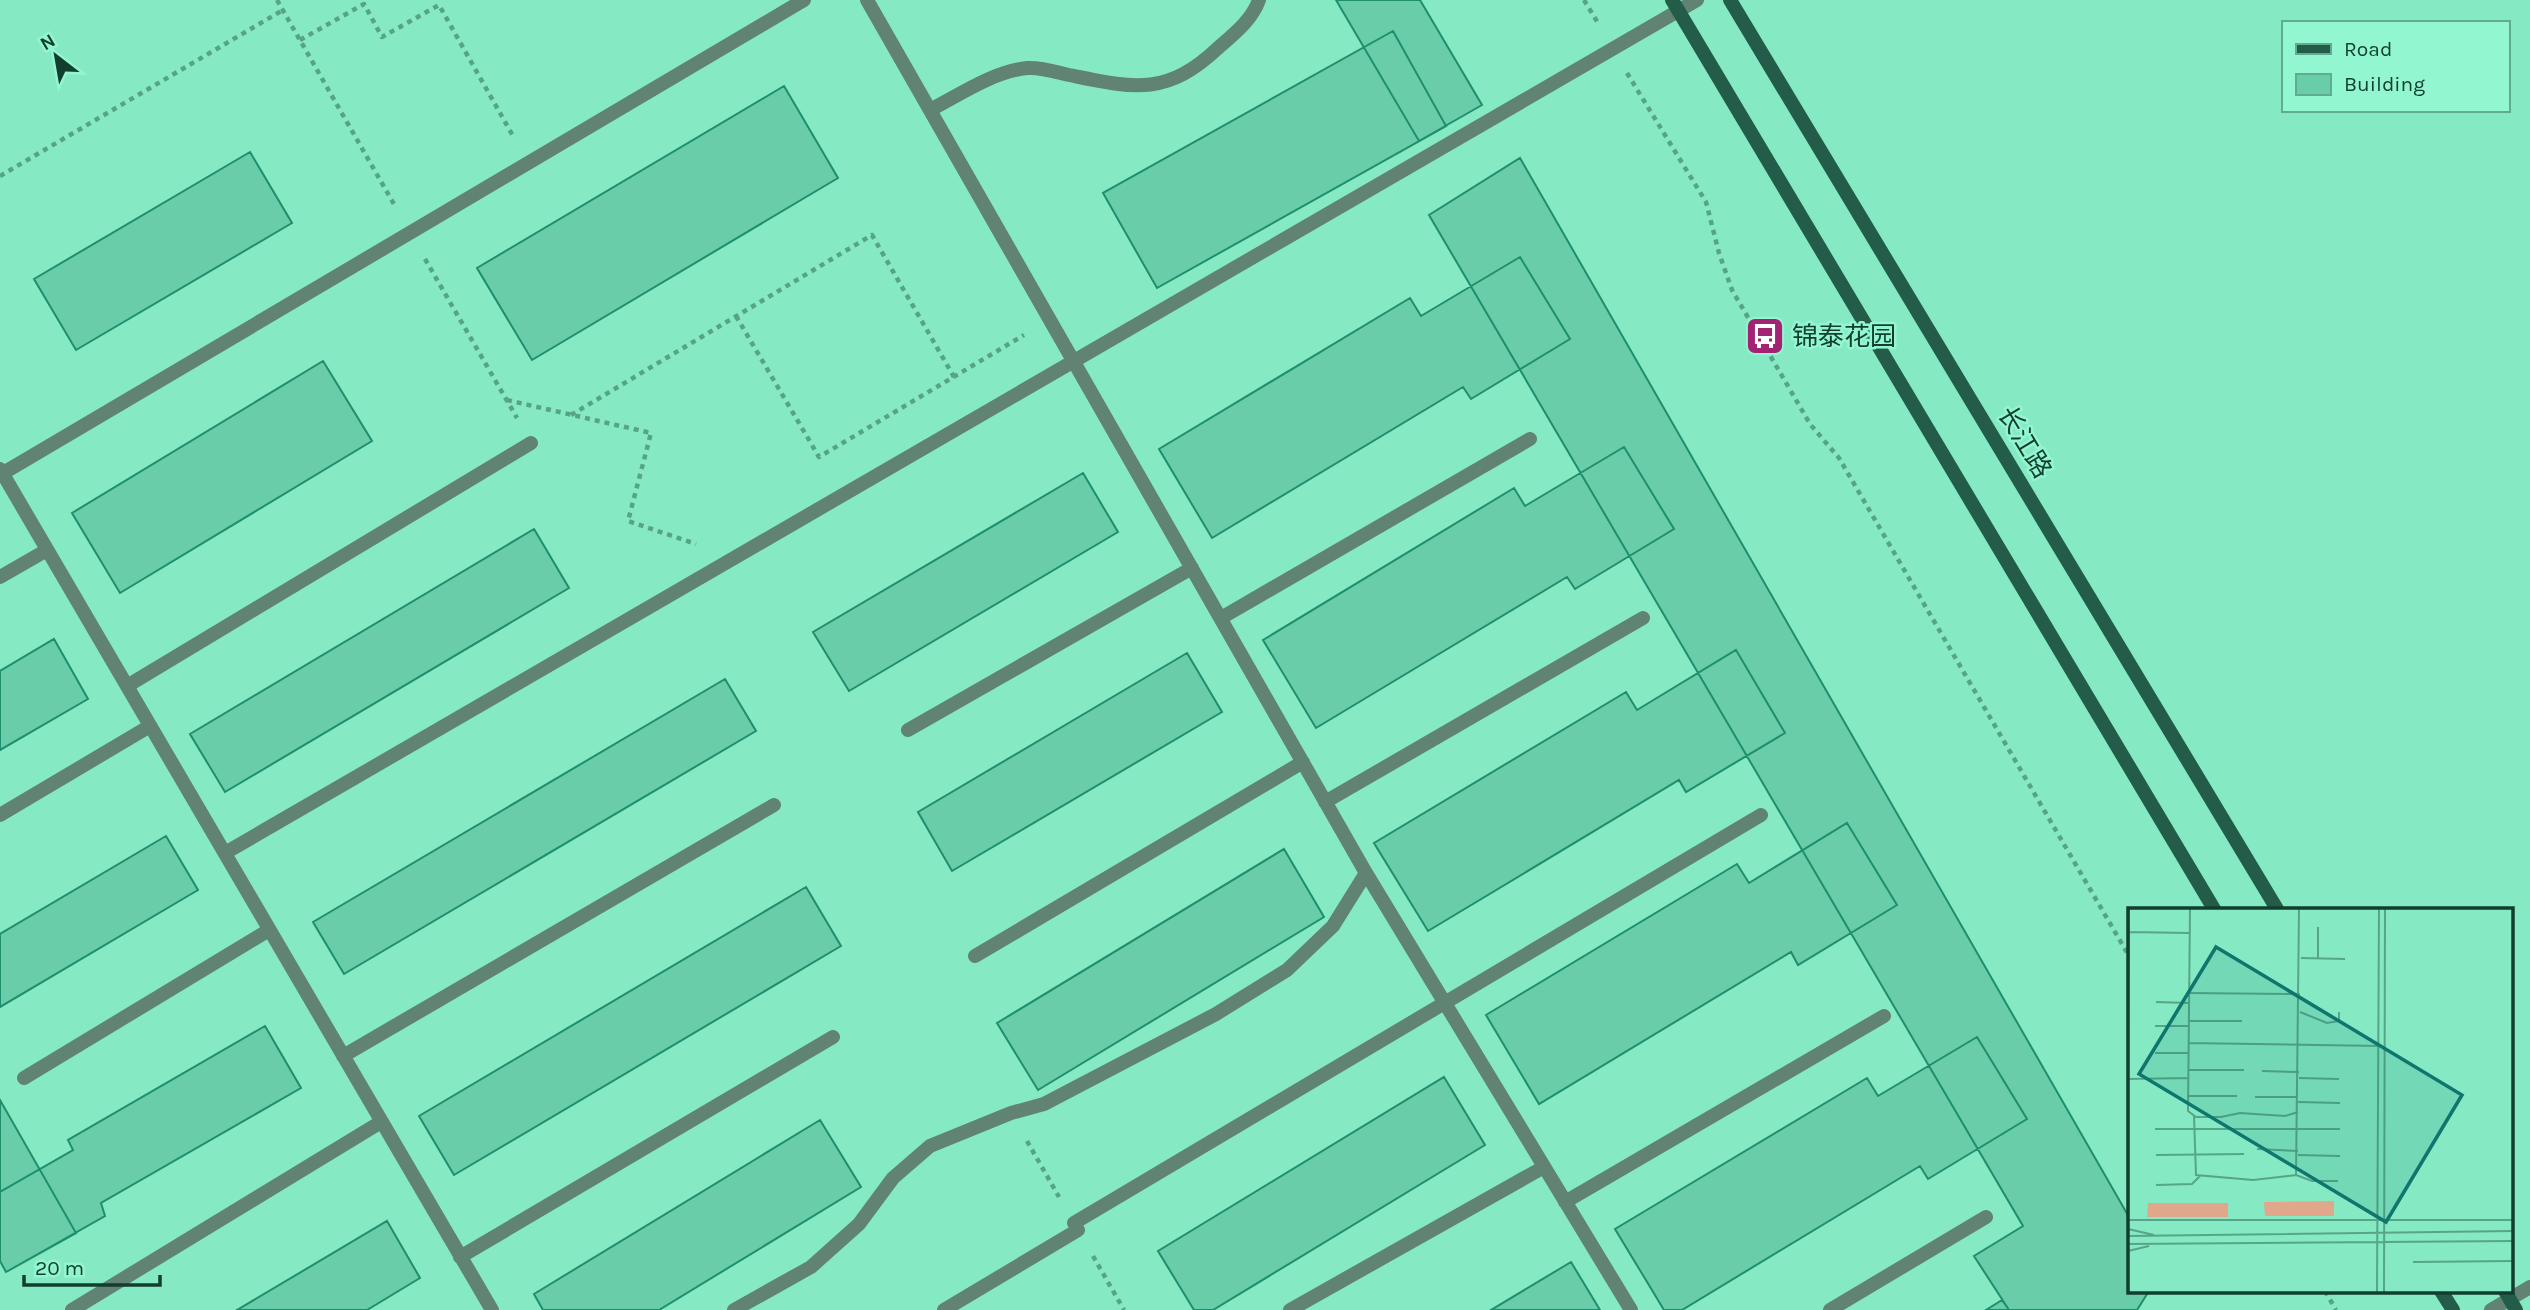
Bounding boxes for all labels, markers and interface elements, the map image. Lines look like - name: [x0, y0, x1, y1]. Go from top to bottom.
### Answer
- north arrow: [21, 21, 91, 91]
- legend: [2282, 21, 2509, 112]
- text: N: [36, 29, 59, 55]
- text: Road: [2344, 37, 2392, 61]
- text: Building: [2344, 72, 2425, 96]
- bus stop icon: 锦泰花园: [1744, 315, 1786, 357]
- place label: 锦泰花园: [1792, 321, 1896, 352]
- street label: 长江路: [1991, 401, 2058, 484]
- inset map: [2128, 908, 2512, 1292]
- scale bar: [24, 1244, 161, 1288]
- text: 20 m: [35, 1256, 84, 1280]

